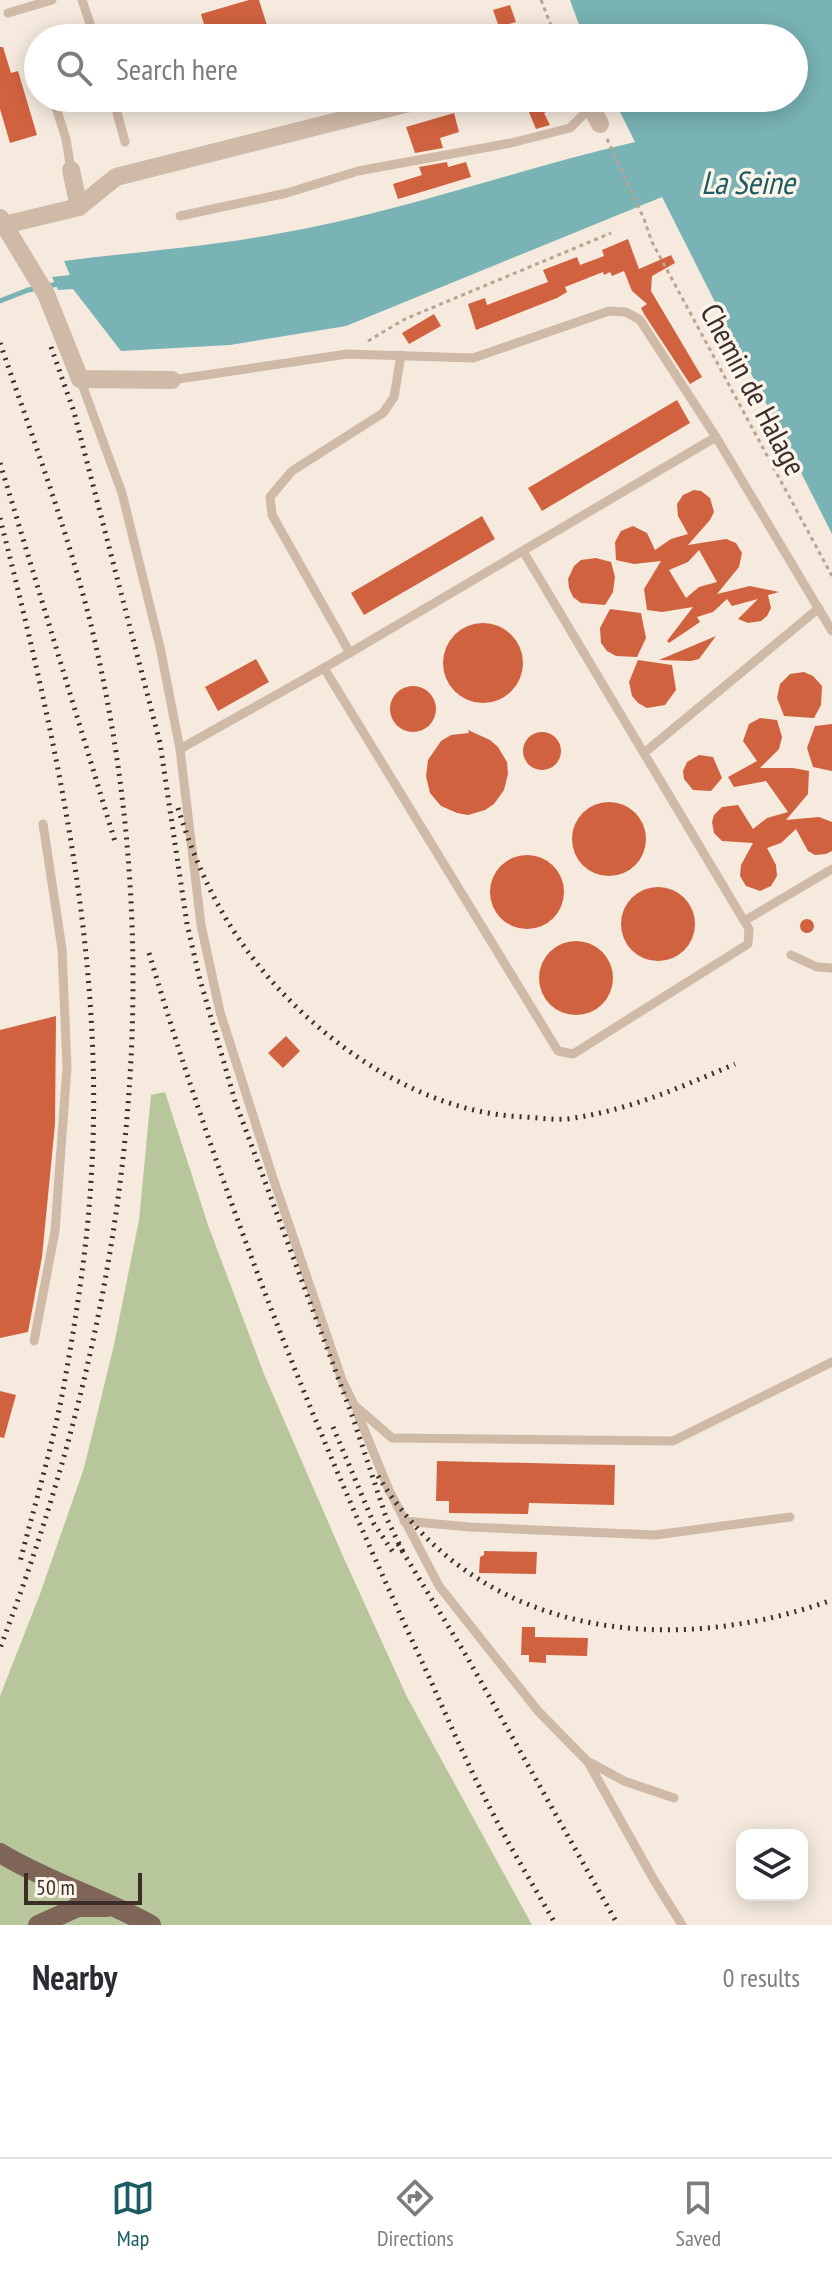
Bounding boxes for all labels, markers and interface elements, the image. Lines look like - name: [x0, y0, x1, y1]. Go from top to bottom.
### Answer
- search box: [24, 24, 808, 112]
- icon: search: [52, 46, 96, 90]
- text: Search here: [116, 49, 238, 88]
- water label: La Seine: [701, 161, 797, 203]
- street label: Chemin de Halage: [692, 296, 816, 482]
- map controls: [736, 1829, 808, 1901]
- button: layers: [736, 1829, 808, 1901]
- scale bar: [24, 1869, 142, 1905]
- text: 50 m: [36, 1873, 75, 1901]
- text: Nearby: [32, 1955, 117, 1999]
- text: 0 results: [723, 1961, 800, 1994]
- tab: Map: [111, 2176, 155, 2252]
- tab: Directions: [377, 2176, 454, 2252]
- tab: Saved: [676, 2176, 721, 2252]

